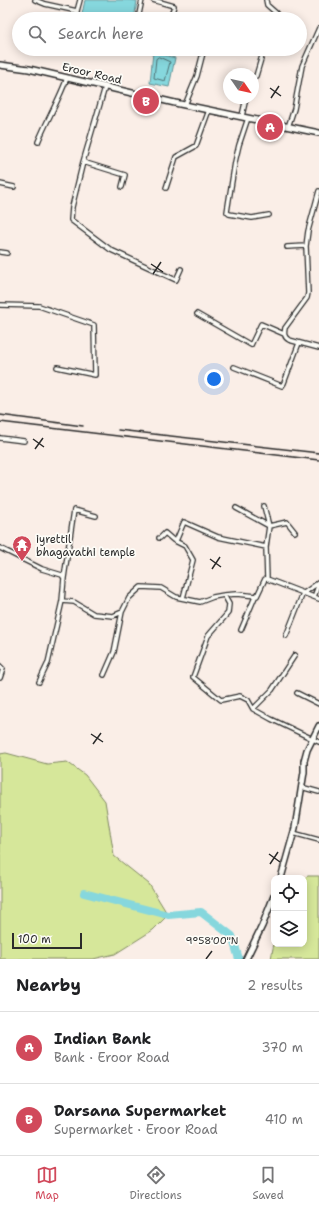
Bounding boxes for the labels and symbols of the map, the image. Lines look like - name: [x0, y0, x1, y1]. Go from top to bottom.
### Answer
- street label: Eroor Road: [61, 59, 123, 88]
- north arrow: [223, 68, 259, 104]
- pin: B: [133, 86, 159, 116]
- pin: A: [257, 112, 283, 142]
- your location: [204, 369, 224, 389]
- place label: iyrettil bhagavathi temple: [36, 532, 135, 560]
- temple icon: iyrettil bhagavathi temple: [11, 534, 33, 562]
- scale bar: [12, 931, 82, 950]
- text: 9°58'00"N: [186, 934, 238, 947]

